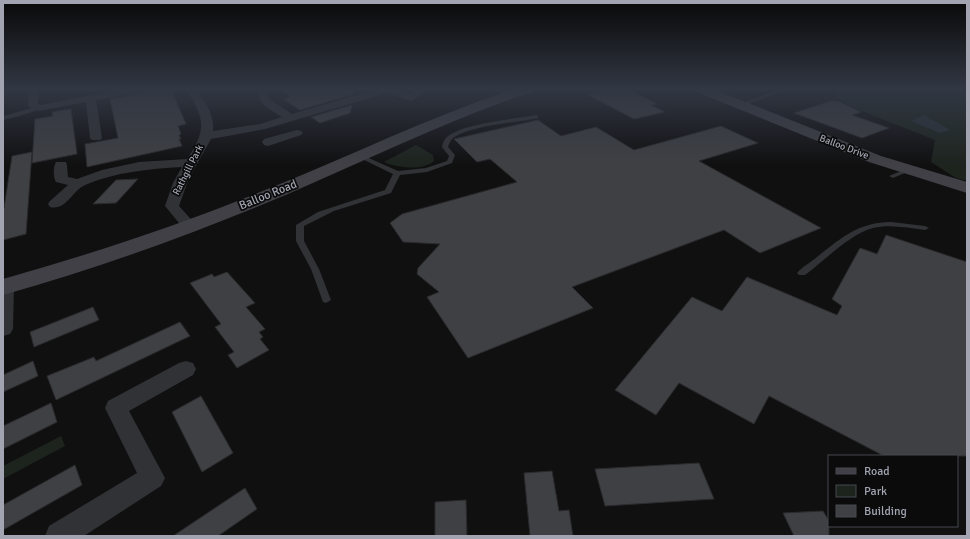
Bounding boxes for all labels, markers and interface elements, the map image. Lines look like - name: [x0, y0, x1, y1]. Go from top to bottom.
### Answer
- street label: Balloo Drive: [818, 132, 870, 162]
- street label: Rathgill Park: [170, 143, 206, 197]
- street label: Balloo Road: [237, 177, 299, 213]
- legend: [828, 455, 958, 527]
- text: Road: [864, 464, 890, 479]
- text: Park: [864, 484, 887, 499]
- text: Building: [864, 504, 907, 519]

